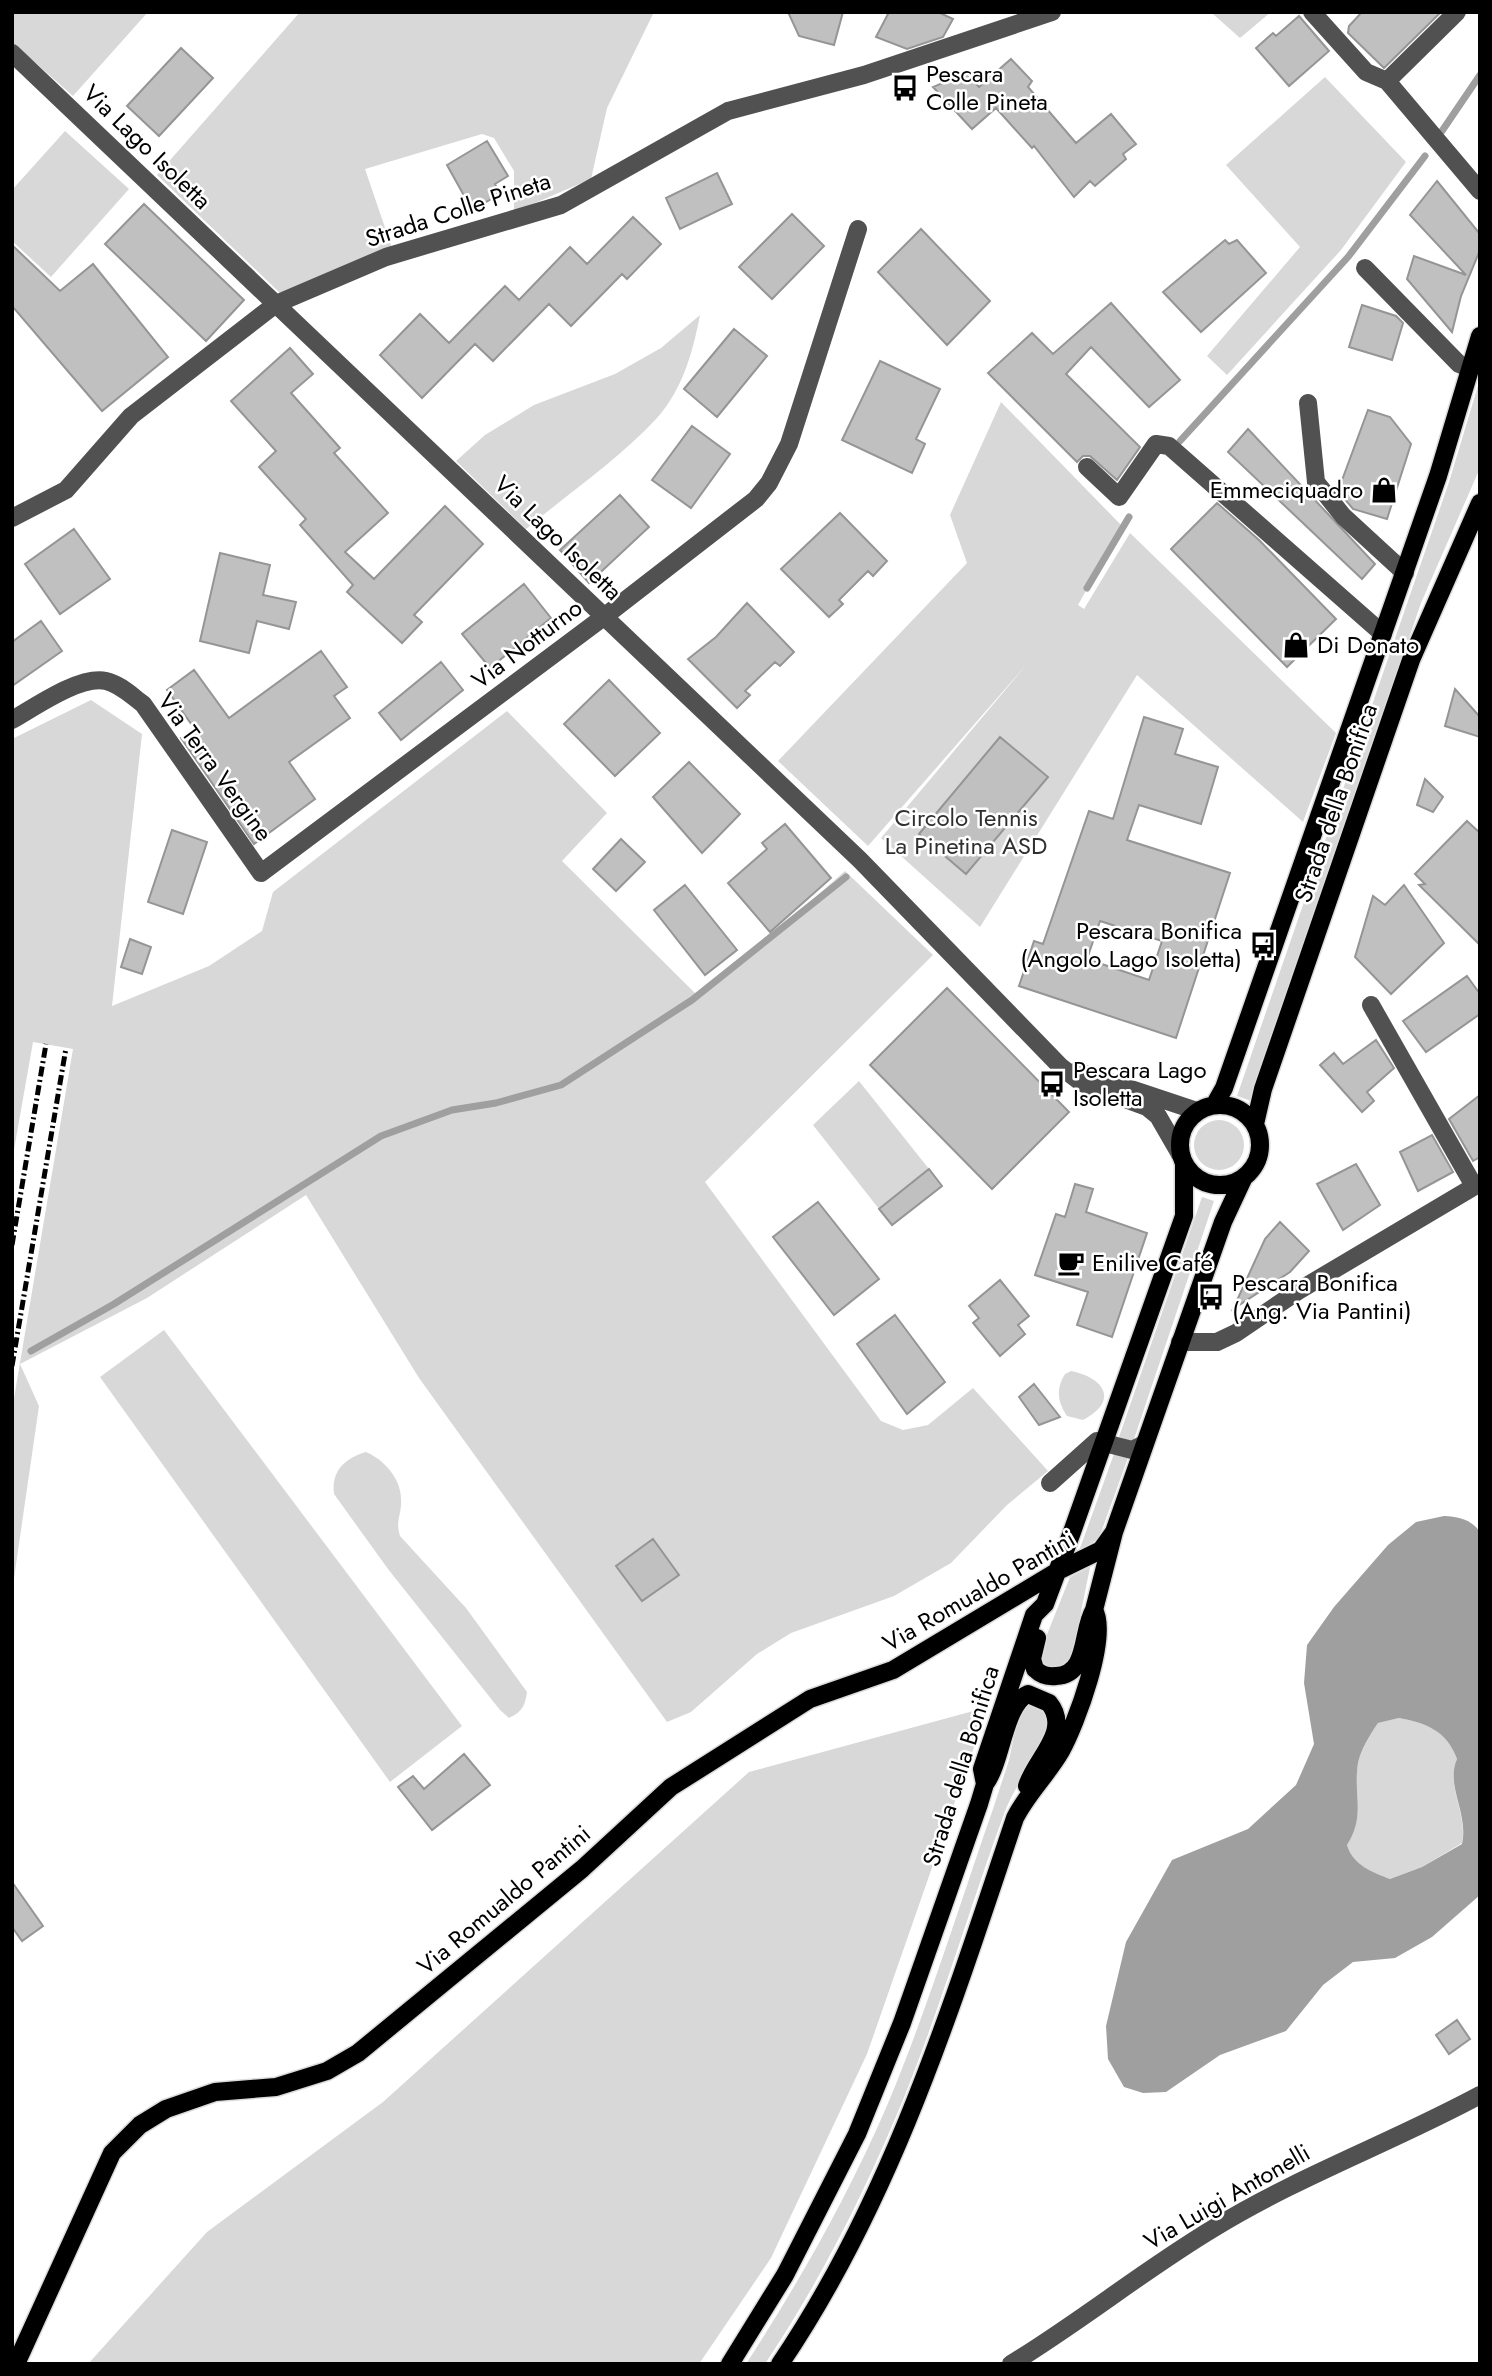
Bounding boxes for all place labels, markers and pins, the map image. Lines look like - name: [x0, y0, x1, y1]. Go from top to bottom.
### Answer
- place label: Pescara Colle Pineta: [926, 56, 1048, 119]
- bus stop icon: Pescara Colle Pineta: [890, 73, 920, 103]
- place label: Emmeciquadro: [1210, 472, 1363, 507]
- shop icon: Emmeciquadro: [1369, 475, 1399, 505]
- place label: Di Donato: [1317, 627, 1419, 662]
- shop icon: Di Donato: [1281, 630, 1311, 660]
- place label: Pescara Bonifica (Angolo Lago Isoletta): [1020, 913, 1242, 976]
- bus stop icon: Pescara Bonifica (Angolo Lago Isoletta): [1248, 930, 1278, 960]
- place label: Pescara Lago Isoletta: [1073, 1052, 1207, 1115]
- bus stop icon: Pescara Lago Isoletta: [1037, 1069, 1067, 1099]
- place label: Enilive Café: [1092, 1245, 1213, 1280]
- cafe icon: Enilive Café: [1056, 1248, 1086, 1278]
- place label: Pescara Bonifica (Ang. Via Pantini): [1232, 1265, 1412, 1328]
- bus stop icon: Pescara Bonifica (Ang. Via Pantini): [1196, 1282, 1226, 1312]

